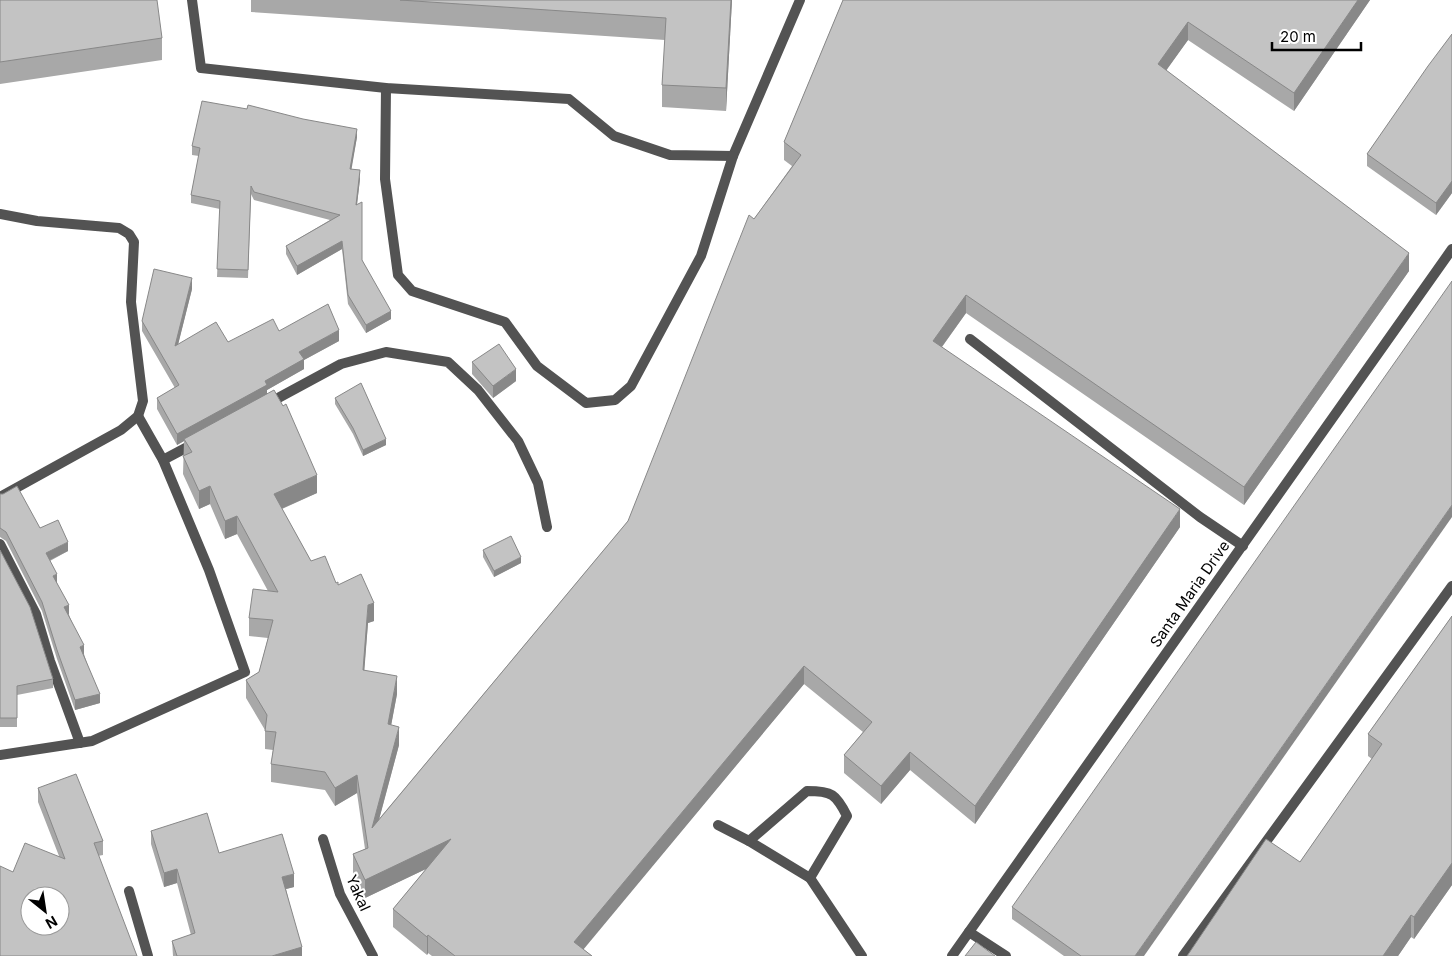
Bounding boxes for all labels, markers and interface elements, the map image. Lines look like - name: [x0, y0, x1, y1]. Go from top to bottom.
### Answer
- scale bar: [1272, 20, 1361, 52]
- text: 20 m: [1280, 27, 1316, 46]
- street label: Santa Maria Drive: [1146, 537, 1233, 651]
- street label: Yakal: [342, 872, 375, 914]
- north arrow: [20, 886, 70, 936]
- text: N: [43, 913, 61, 933]

